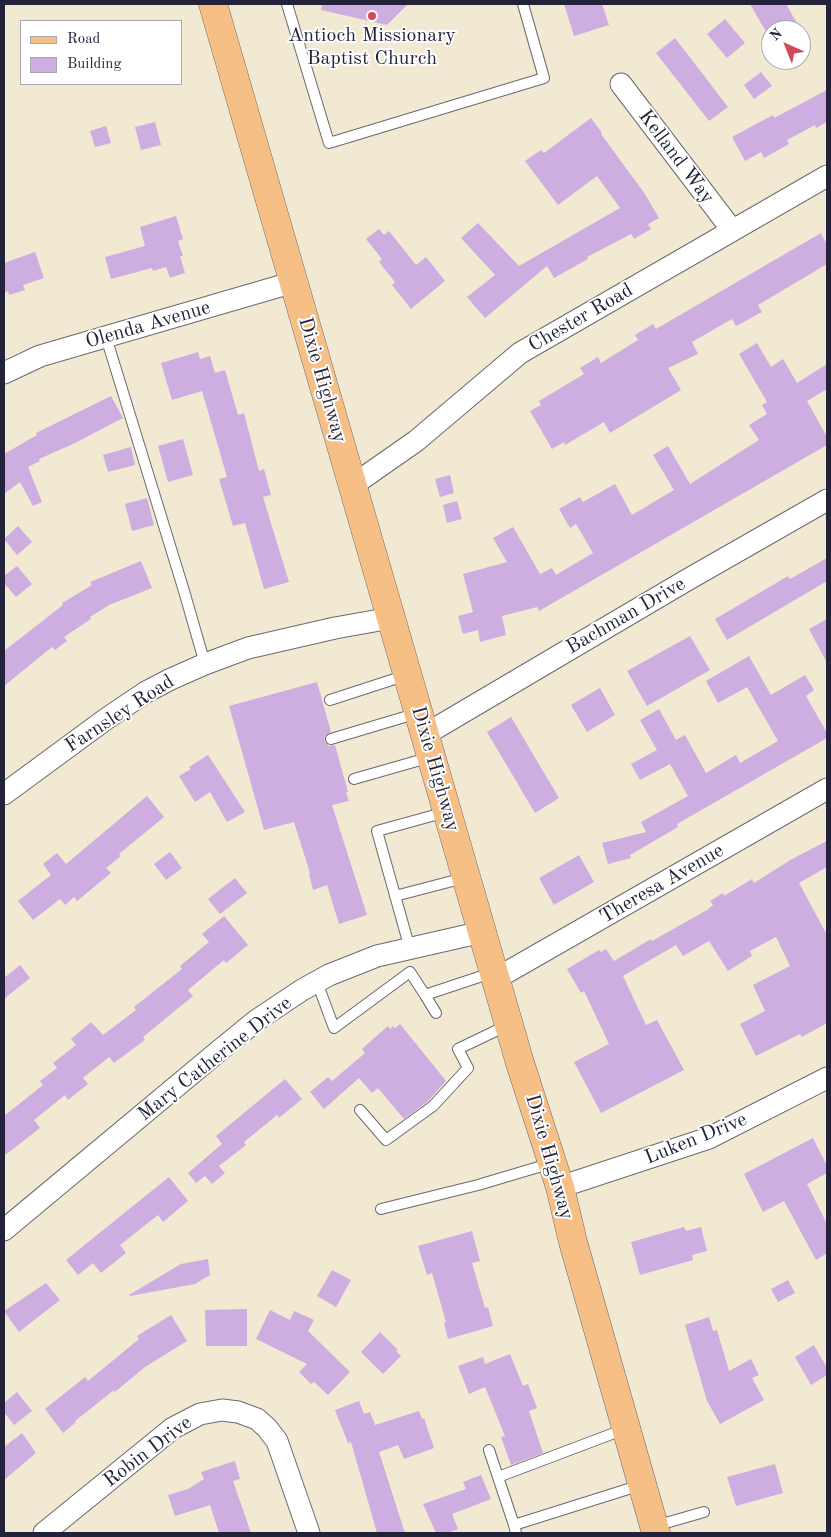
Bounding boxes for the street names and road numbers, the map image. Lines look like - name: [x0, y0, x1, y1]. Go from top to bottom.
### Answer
- street label: Kelland Way: [633, 105, 719, 209]
- street label: Chester Road: [524, 278, 638, 358]
- street label: Olenda Avenue: [83, 296, 213, 354]
- street label: Dixie Highway: [293, 314, 351, 446]
- street label: Bachman Drive: [562, 572, 690, 660]
- street label: Farnsley Road: [61, 670, 179, 758]
- street label: Dixie Highway: [406, 703, 464, 835]
- street label: Theresa Avenue: [596, 839, 728, 929]
- street label: Mary Catherine Drive: [133, 991, 297, 1127]
- street label: Dixie Highway: [520, 1091, 578, 1223]
- street label: Luken Drive: [641, 1108, 751, 1170]
- street label: Robin Drive: [99, 1411, 197, 1493]

